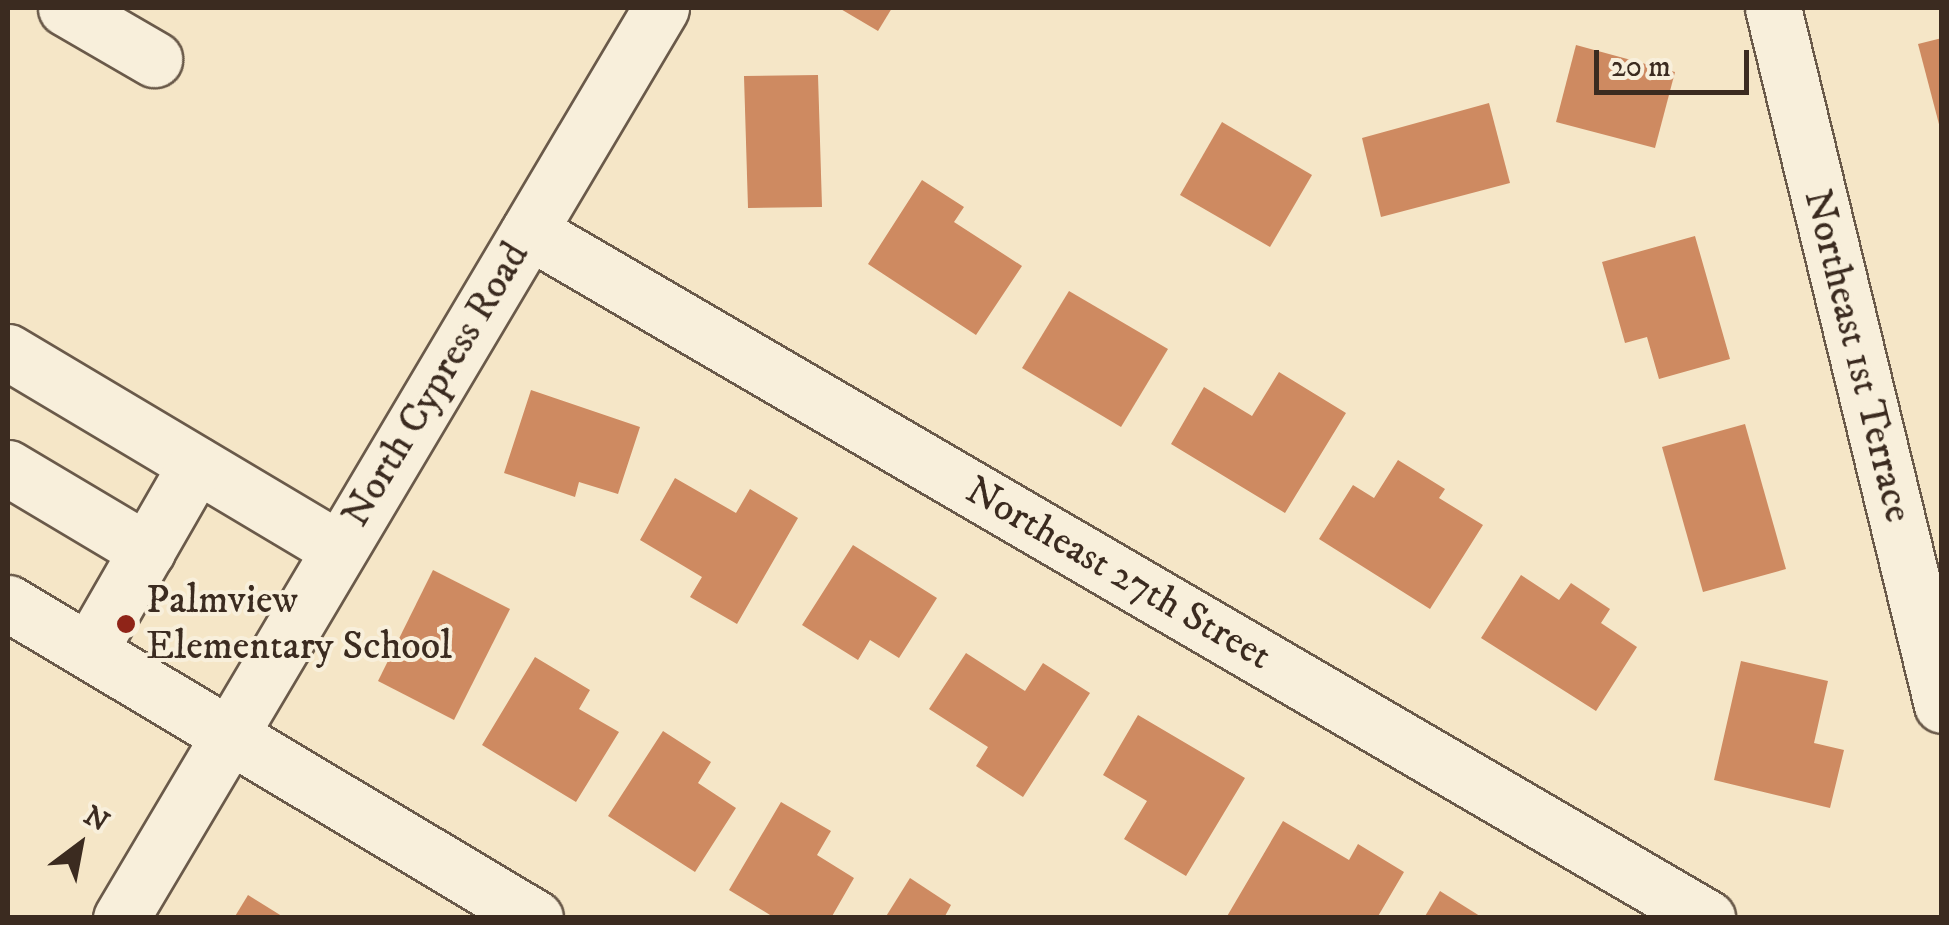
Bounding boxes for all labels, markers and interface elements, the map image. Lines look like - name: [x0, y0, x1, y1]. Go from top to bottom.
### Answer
- scale bar: [1599, 30, 1754, 92]
- text: 20 m: [1611, 49, 1671, 86]
- street label: Northeast 1st Terrace: [1792, 185, 1922, 527]
- street label: North Cypress Road: [332, 234, 540, 536]
- street label: Northeast 27th Street: [957, 467, 1279, 681]
- place label: Palmview Elementary School: [146, 577, 452, 671]
- marker: Palmview Elementary School: [115, 613, 137, 635]
- north arrow: [30, 795, 130, 895]
- text: N: [77, 798, 115, 840]

